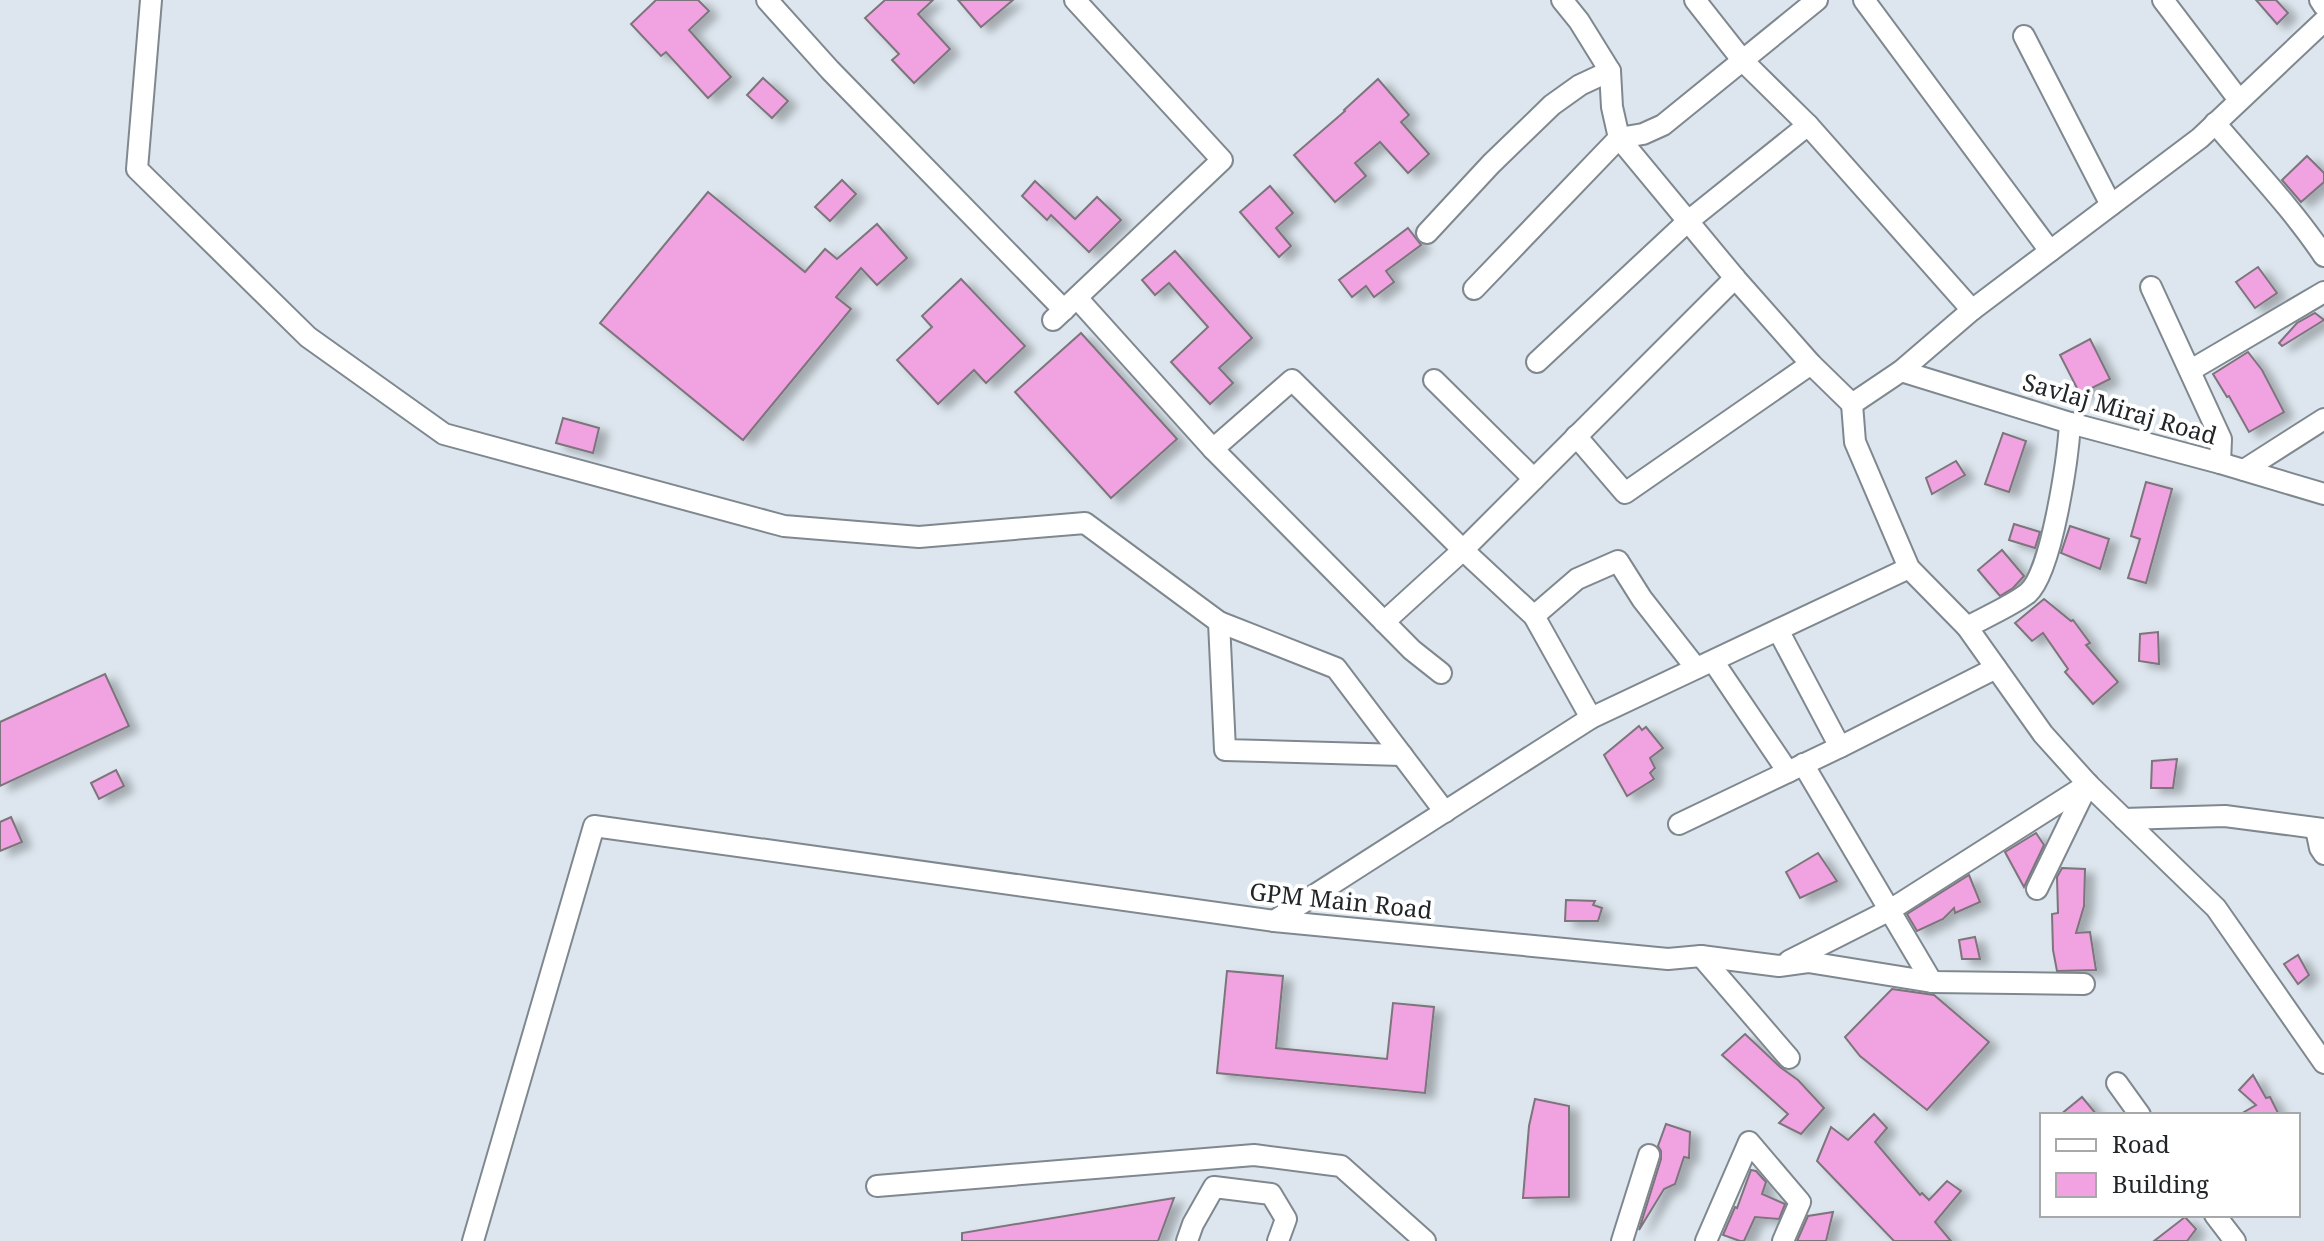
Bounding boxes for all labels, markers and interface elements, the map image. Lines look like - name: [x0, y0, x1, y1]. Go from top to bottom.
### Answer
- street label: Savlaj Miraj Road: [2019, 364, 2221, 452]
- street label: GPM Main Road: [1248, 874, 1434, 926]
- legend: [2040, 1113, 2300, 1217]
- text: Road: [2112, 1127, 2170, 1160]
- text: Building: [2112, 1167, 2209, 1200]

